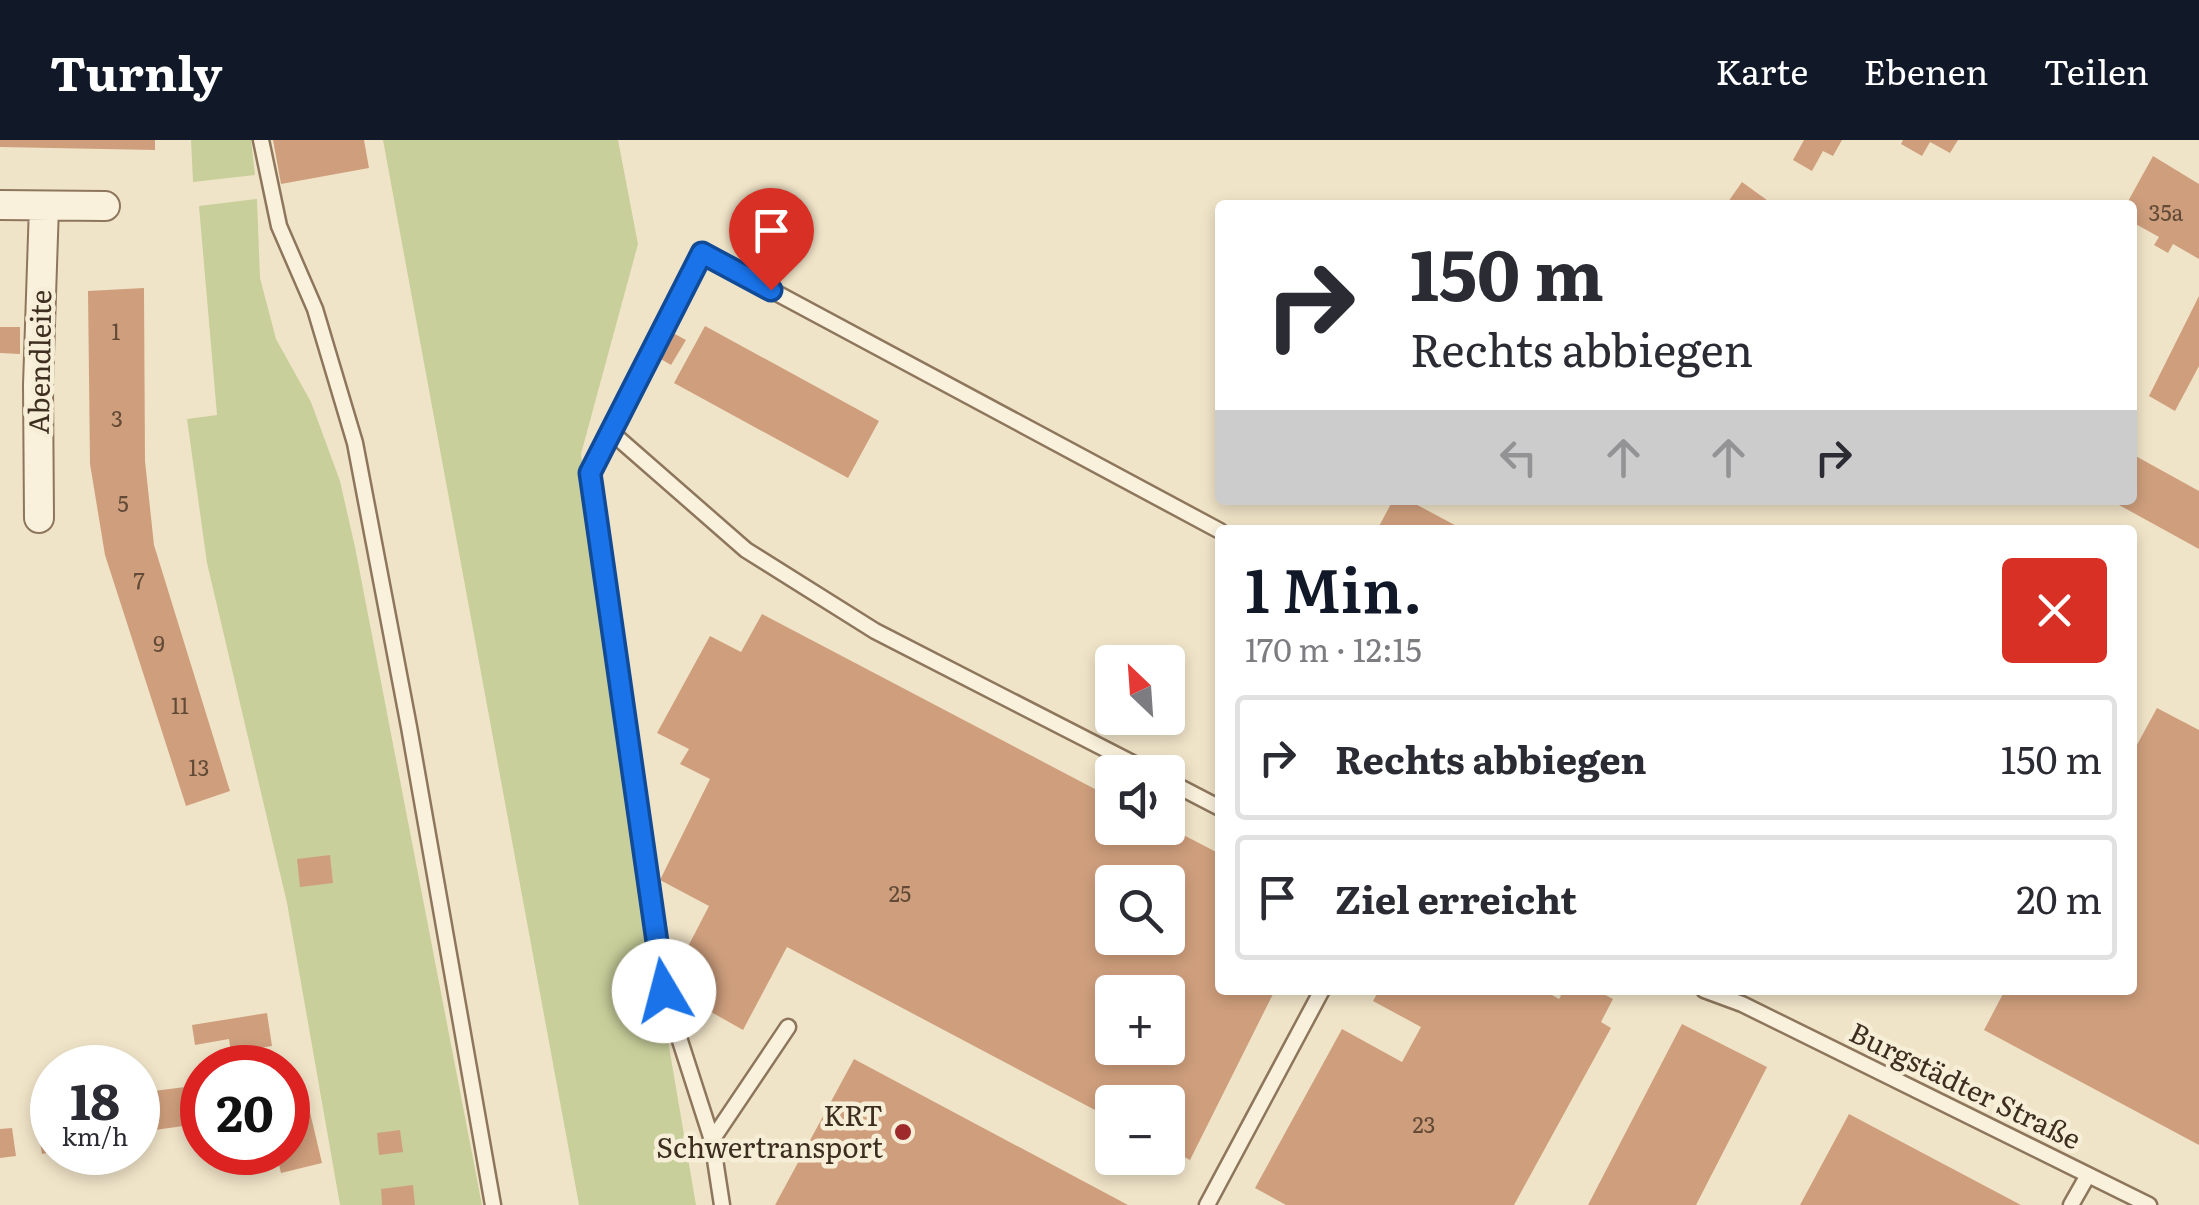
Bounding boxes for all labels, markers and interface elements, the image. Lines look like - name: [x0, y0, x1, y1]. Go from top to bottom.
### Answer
- text: Turnly: [50, 35, 223, 106]
- text: Karte: [1715, 44, 1808, 96]
- text: Ebenen: [1863, 44, 1988, 96]
- text: Teilen: [2043, 44, 2149, 96]
- pin: [729, 188, 814, 291]
- house number: 35a: [2149, 195, 2184, 228]
- icon: arrive: [744, 203, 799, 258]
- text: 150 m: [1410, 219, 1604, 323]
- icon: right: [1245, 240, 1375, 370]
- street label: Abendleite: [16, 289, 60, 435]
- house number: 1: [112, 314, 121, 347]
- text: Rechts abbiegen: [1410, 314, 1753, 381]
- house number: 3: [111, 401, 123, 434]
- icon: left: [1491, 430, 1546, 485]
- icon: ahead: [1596, 430, 1651, 485]
- icon: ahead: [1701, 430, 1756, 485]
- icon: right: [1806, 430, 1861, 485]
- house number: 5: [117, 486, 129, 519]
- text: 1 Min.: [1245, 542, 1423, 631]
- button: close: [2002, 558, 2107, 663]
- house number: 7: [133, 563, 145, 596]
- text: 170 m · 12:15: [1245, 624, 1422, 672]
- house number: 9: [153, 626, 165, 659]
- north arrow: [1095, 645, 1185, 735]
- map controls: [1095, 645, 1185, 1175]
- house number: 11: [171, 688, 189, 721]
- text: Rechts abbiegen: [1335, 729, 1647, 786]
- text: 150 m: [2001, 729, 2102, 786]
- icon: right: [1250, 730, 1305, 785]
- house number: 13: [189, 750, 209, 783]
- button: sound: [1095, 755, 1185, 845]
- button: search: [1095, 865, 1185, 955]
- text: Ziel erreicht: [1335, 869, 1577, 926]
- text: 20 m: [2016, 869, 2102, 926]
- icon: arrive: [1250, 870, 1305, 925]
- house number: 25: [889, 876, 911, 909]
- position arrow: [612, 939, 716, 1043]
- button: +: [1095, 975, 1185, 1065]
- street label: Burgstädter Straße: [1843, 1010, 2089, 1159]
- speed limit sign: 20: [180, 1045, 310, 1175]
- text: 18: [70, 1061, 120, 1135]
- button: −: [1095, 1085, 1185, 1175]
- place label: KRT Schwertransport: [656, 1093, 884, 1167]
- house number: 23: [1412, 1107, 1436, 1140]
- text: km/h: [62, 1117, 128, 1154]
- marker: KRT Schwertransport: [892, 1121, 914, 1143]

